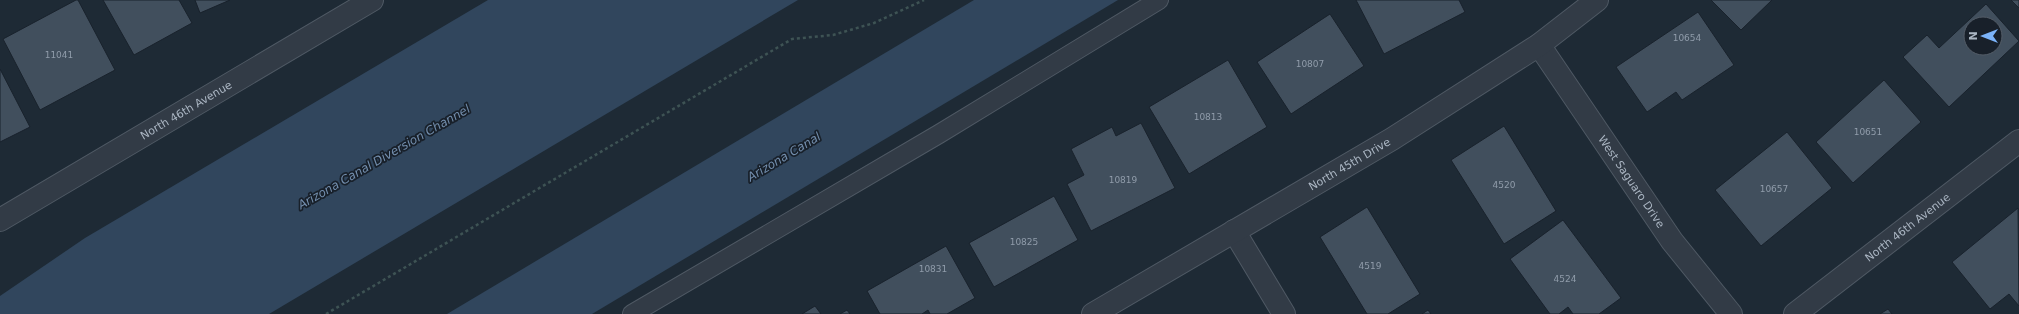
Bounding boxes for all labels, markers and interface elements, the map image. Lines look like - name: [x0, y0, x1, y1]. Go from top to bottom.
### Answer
- north arrow: [1963, 16, 2003, 56]
- text: N: [1967, 31, 1980, 41]
- house number: 10654: [1673, 33, 1702, 43]
- house number: 11041: [45, 50, 73, 60]
- house number: 10807: [1296, 59, 1324, 69]
- street label: North 46th Avenue: [138, 78, 234, 142]
- water label: Arizona Canal Diversion Channel: [295, 102, 473, 213]
- house number: 10813: [1194, 112, 1222, 122]
- house number: 10651: [1854, 127, 1882, 137]
- water label: Arizona Canal: [744, 129, 824, 185]
- street label: West Saguaro Drive: [1596, 133, 1668, 230]
- street label: North 45th Drive: [1306, 135, 1393, 193]
- house number: 10819: [1109, 175, 1138, 185]
- house number: 4520: [1493, 180, 1516, 190]
- house number: 10657: [1760, 184, 1788, 194]
- street label: North 46th Avenue: [1862, 190, 1953, 264]
- house number: 10825: [1010, 237, 1038, 247]
- house number: 4519: [1359, 261, 1382, 271]
- house number: 10831: [919, 264, 947, 274]
- house number: 4524: [1554, 274, 1577, 284]

